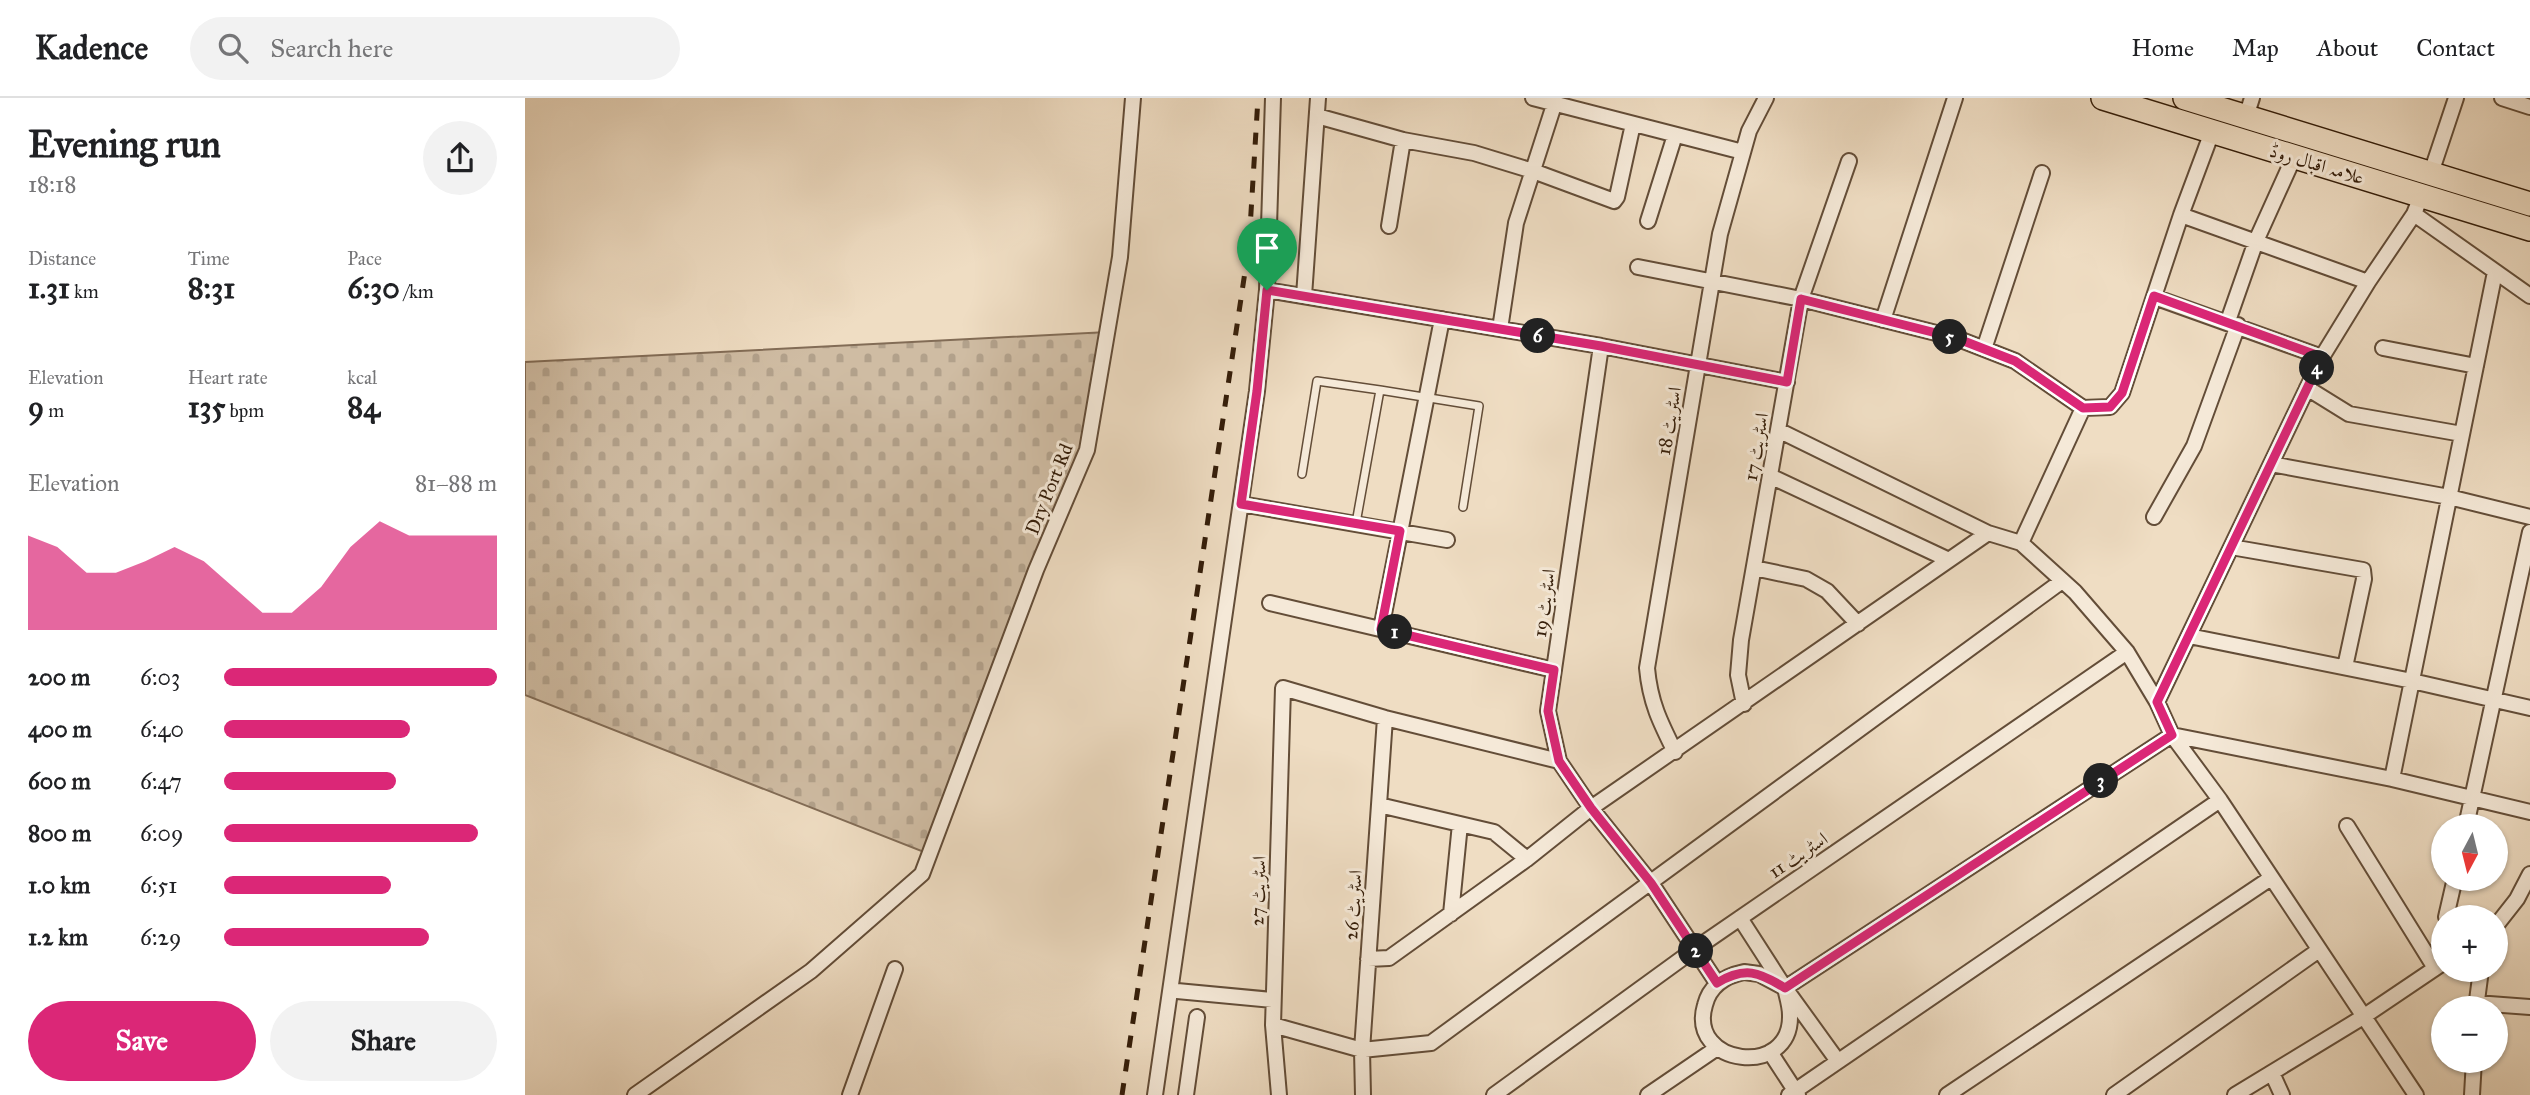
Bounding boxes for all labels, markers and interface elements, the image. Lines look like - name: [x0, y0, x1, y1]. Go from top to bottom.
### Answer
- search box: [190, 17, 680, 80]
- text: Kadence: [35, 28, 148, 68]
- icon: search: [214, 29, 252, 67]
- text: Search here: [270, 32, 393, 64]
- text: Home: [2131, 33, 2194, 63]
- text: Map: [2232, 33, 2279, 63]
- text: About: [2317, 33, 2378, 63]
- text: Contact: [2416, 33, 2495, 63]
- text: Evening run: [28, 121, 221, 167]
- button: share: [423, 121, 497, 195]
- street label: علامہ اقبال روڈ: [2267, 139, 2367, 189]
- text: 18:18: [28, 170, 76, 198]
- pin: [1237, 218, 1297, 290]
- icon: arrive: [1248, 229, 1286, 267]
- text: Distance: [28, 247, 96, 270]
- text: Time: [188, 247, 230, 270]
- text: Pace: [347, 247, 382, 270]
- text: 1.31: [28, 270, 70, 306]
- text: 8:31: [188, 270, 235, 306]
- text: 6:30: [347, 270, 400, 306]
- text: km: [70, 280, 99, 303]
- text: /km: [400, 280, 434, 303]
- pin: 6: [1521, 318, 1555, 354]
- pin: 5: [1933, 320, 1967, 354]
- text: 6: [1533, 324, 1542, 347]
- text: 5: [1945, 325, 1954, 348]
- pin: 4: [2299, 350, 2335, 386]
- text: 4: [2311, 356, 2322, 379]
- text: Elevation: [28, 366, 103, 389]
- text: Heart rate: [188, 366, 268, 389]
- text: kcal: [347, 366, 377, 389]
- street label: اسٹریٹ 18: [1652, 385, 1686, 457]
- text: 9: [28, 389, 44, 425]
- text: 135: [188, 389, 225, 425]
- text: 84: [347, 389, 380, 425]
- text: m: [44, 399, 64, 422]
- text: bpm: [225, 399, 264, 422]
- street label: اسٹریٹ 17: [1739, 411, 1773, 483]
- street label: Dry Port Rd: [1020, 440, 1078, 538]
- text: Elevation: [28, 469, 119, 497]
- text: 81–88 m: [415, 469, 497, 497]
- street label: اسٹریٹ 19: [1528, 567, 1560, 639]
- pin: 1: [1377, 614, 1413, 650]
- text: 1: [1391, 620, 1398, 643]
- text: 200 m: [28, 663, 90, 691]
- text: 6:03: [140, 663, 180, 691]
- text: 400 m: [28, 715, 92, 743]
- text: 6:40: [140, 715, 184, 743]
- pin: 3: [2083, 764, 2119, 798]
- text: 600 m: [28, 767, 91, 795]
- text: 6:47: [140, 767, 182, 795]
- text: 3: [2097, 769, 2104, 792]
- north arrow: [2431, 814, 2508, 891]
- map controls: [2431, 814, 2508, 1073]
- text: 800 m: [28, 819, 91, 847]
- text: 6:09: [140, 819, 183, 847]
- street label: اسٹریٹ 11: [1764, 827, 1832, 883]
- street label: اسٹریٹ 27: [1245, 855, 1271, 927]
- street label: اسٹریٹ 26: [1339, 869, 1367, 941]
- text: 1.0 km: [28, 871, 90, 899]
- text: 6:51: [140, 871, 177, 899]
- button: +: [2431, 905, 2508, 982]
- text: 1.2 km: [28, 923, 88, 951]
- text: 6:29: [140, 923, 181, 951]
- pin: 2: [1679, 934, 1713, 968]
- text: 2: [1691, 939, 1700, 962]
- button: −: [2431, 996, 2508, 1073]
- button: Save: [28, 1001, 256, 1081]
- button: Share: [270, 1001, 497, 1081]

